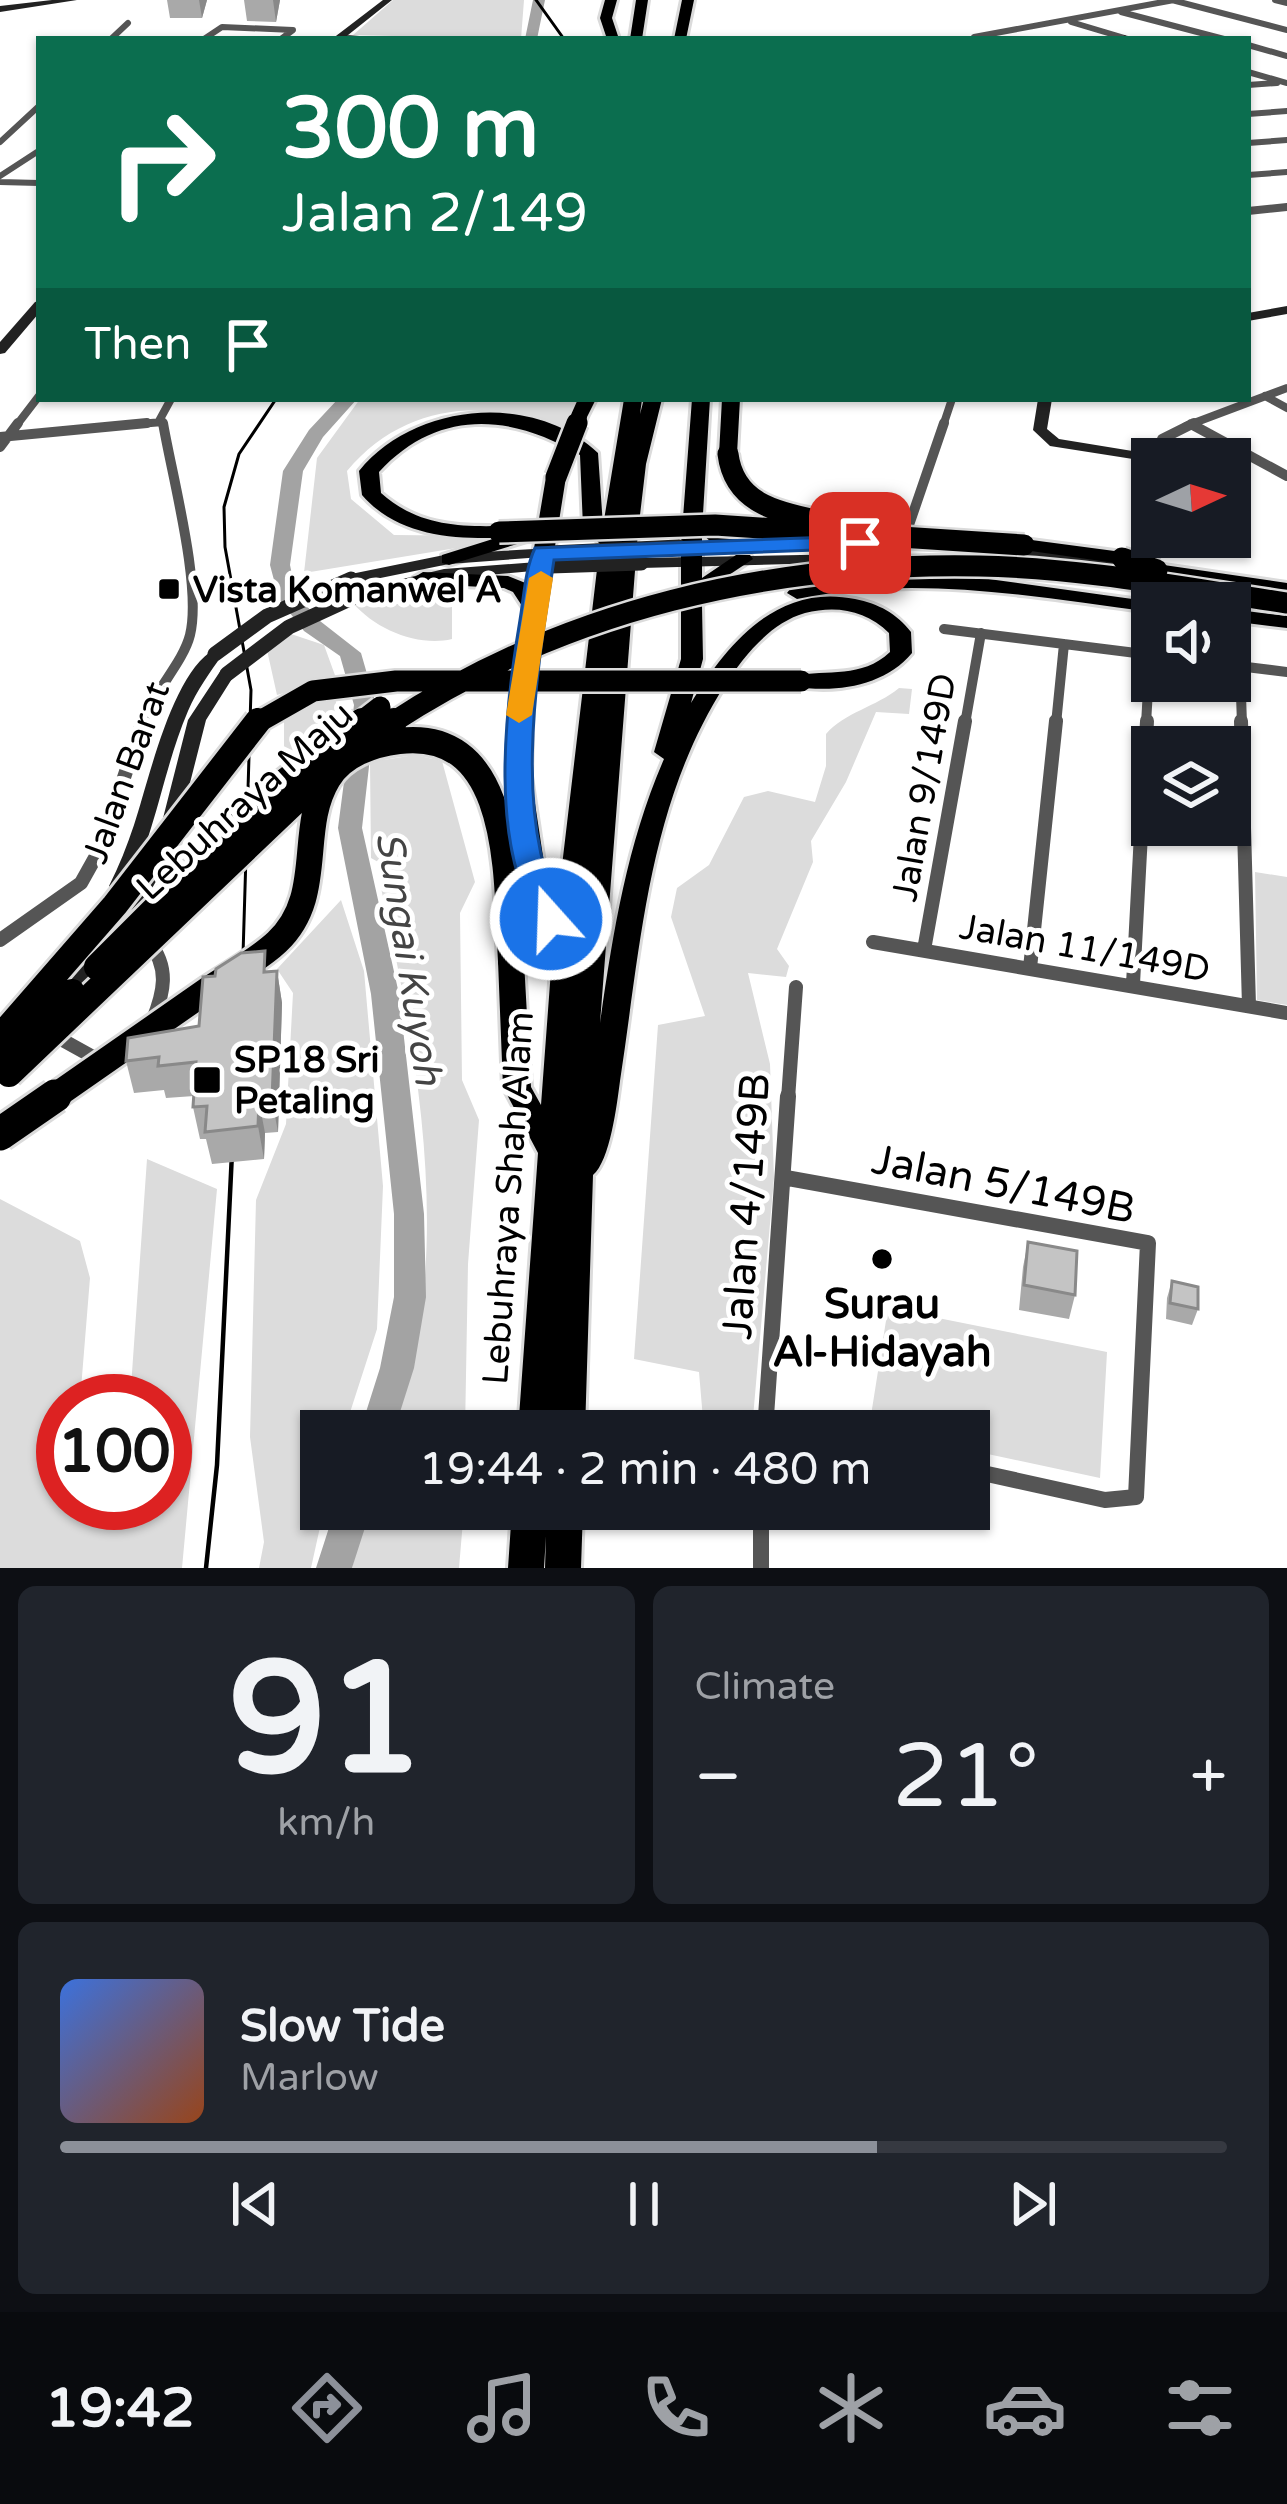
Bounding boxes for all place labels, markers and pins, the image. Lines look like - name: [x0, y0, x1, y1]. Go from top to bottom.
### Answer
- pin: [809, 492, 911, 594]
- place label: Vista Komanwel A: [193, 569, 502, 612]
- marker: Vista Komanwel A: [156, 576, 182, 602]
- place label: SP18 Sri Petaling: [234, 1039, 380, 1123]
- marker: SP18 Sri Petaling: [191, 1064, 223, 1096]
- marker: Surau Al-Hidayah: [869, 1246, 895, 1272]
- place label: Surau Al-Hidayah: [772, 1279, 992, 1378]

